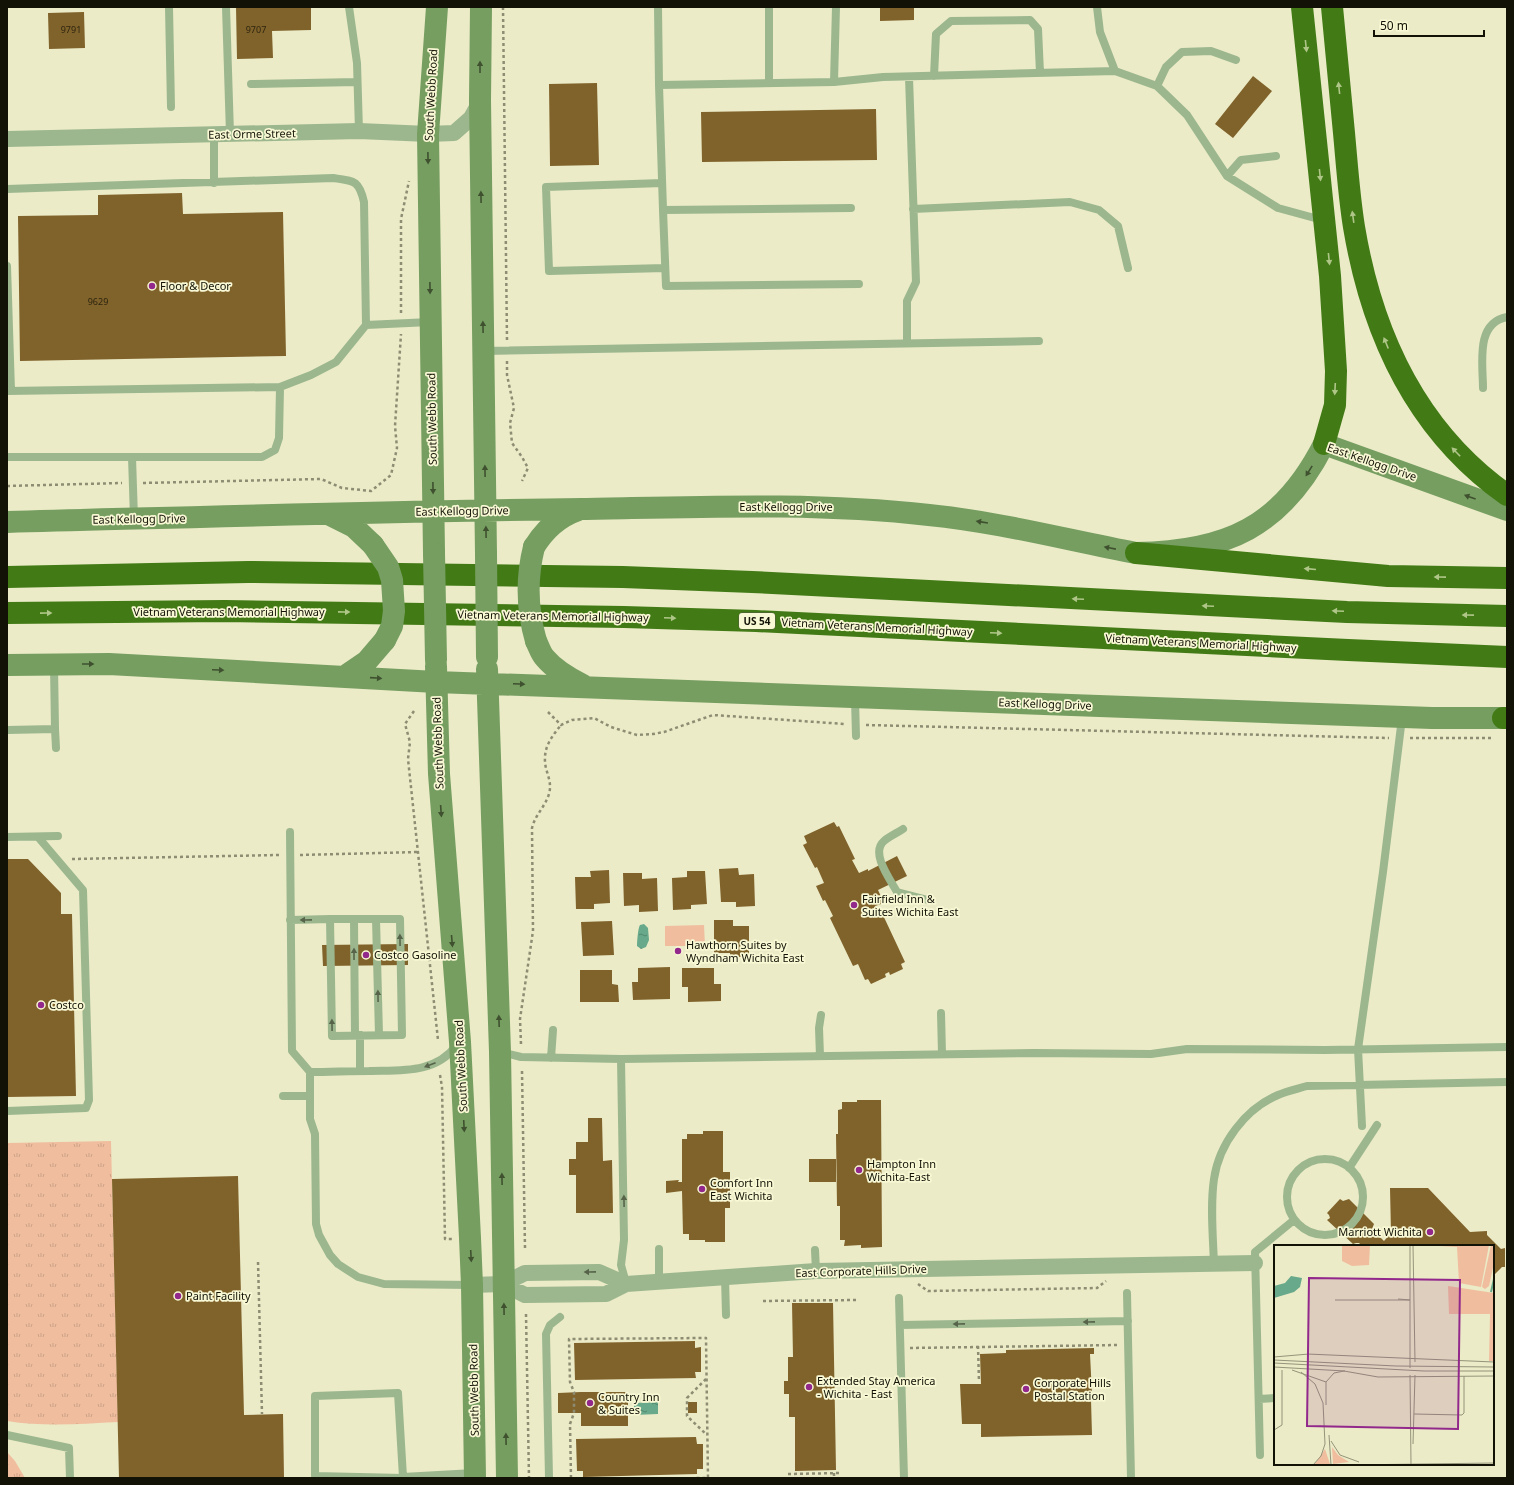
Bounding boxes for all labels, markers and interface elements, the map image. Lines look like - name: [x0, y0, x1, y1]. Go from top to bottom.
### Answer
- scale bar: [1374, 12, 1484, 38]
- text: 50 m: [1380, 17, 1408, 34]
- house number: 9791: [61, 23, 81, 36]
- house number: 9707: [246, 23, 266, 36]
- one-way arrow: [1303, 40, 1310, 52]
- street label: South Webb Road: [421, 49, 440, 141]
- one-way arrow: [477, 60, 483, 73]
- one-way arrow: [1336, 82, 1343, 94]
- street label: East Orme Street: [208, 125, 296, 142]
- one-way arrow: [425, 152, 431, 165]
- one-way arrow: [1317, 169, 1323, 181]
- one-way arrow: [478, 190, 484, 203]
- one-way arrow: [1350, 211, 1356, 223]
- one-way arrow: [1325, 253, 1332, 265]
- place label: Floor & Decor: [160, 278, 231, 293]
- marker: Floor & Decor: [147, 281, 157, 291]
- one-way arrow: [427, 282, 433, 295]
- house number: 9629: [88, 295, 108, 308]
- one-way arrow: [480, 320, 486, 333]
- one-way arrow: [1383, 336, 1389, 348]
- street label: South Webb Road: [423, 373, 440, 465]
- one-way arrow: [1332, 383, 1339, 395]
- street label: East Kellogg Drive: [1326, 439, 1419, 484]
- one-way arrow: [1451, 447, 1461, 457]
- one-way arrow: [482, 464, 488, 477]
- one-way arrow: [1306, 465, 1313, 477]
- one-way arrow: [429, 482, 436, 494]
- one-way arrow: [1464, 493, 1476, 499]
- street label: East Kellogg Drive: [739, 499, 833, 514]
- street label: East Kellogg Drive: [415, 502, 509, 519]
- street label: East Kellogg Drive: [92, 510, 186, 527]
- one-way arrow: [976, 519, 988, 525]
- one-way arrow: [483, 525, 489, 538]
- one-way arrow: [1104, 544, 1116, 550]
- one-way arrow: [1304, 566, 1316, 572]
- one-way arrow: [1433, 574, 1446, 580]
- one-way arrow: [1072, 595, 1084, 602]
- one-way arrow: [1202, 602, 1214, 609]
- street label: Vietnam Veterans Memorial Highway: [133, 604, 325, 619]
- street label: Vietnam Veterans Memorial Highway: [457, 606, 649, 625]
- one-way arrow: [1332, 608, 1344, 615]
- one-way arrow: [40, 609, 52, 616]
- one-way arrow: [338, 609, 351, 615]
- one-way arrow: [1462, 611, 1474, 618]
- road number: US 54: [739, 613, 775, 629]
- street label: Vietnam Veterans Memorial Highway: [781, 614, 973, 639]
- one-way arrow: [664, 615, 677, 621]
- one-way arrow: [990, 630, 1003, 636]
- street label: Vietnam Veterans Memorial Highway: [1105, 630, 1297, 655]
- one-way arrow: [82, 661, 95, 667]
- one-way arrow: [212, 667, 225, 673]
- one-way arrow: [370, 674, 382, 681]
- one-way arrow: [513, 681, 526, 687]
- street label: East Kellogg Drive: [998, 694, 1092, 713]
- street label: South Webb Road: [428, 697, 447, 789]
- one-way arrow: [438, 805, 445, 817]
- place label: Fairfield Inn & Suites Wichita East: [862, 891, 959, 919]
- marker: Fairfield Inn & Suites Wichita East: [849, 900, 859, 910]
- one-way arrow: [299, 917, 312, 923]
- one-way arrow: [397, 933, 403, 946]
- one-way arrow: [448, 935, 455, 947]
- place label: Hawthorn Suites by Wyndham Wichita East: [686, 937, 804, 965]
- marker: Hawthorn Suites by Wyndham Wichita East: [673, 946, 683, 956]
- one-way arrow: [351, 947, 357, 960]
- place label: Costco Gasoline: [374, 947, 456, 962]
- marker: Costco Gasoline: [361, 950, 371, 960]
- one-way arrow: [375, 989, 381, 1002]
- place label: Costco: [49, 997, 84, 1012]
- marker: Costco: [36, 1000, 46, 1010]
- one-way arrow: [496, 1014, 502, 1027]
- one-way arrow: [329, 1018, 335, 1031]
- street label: South Webb Road: [451, 1020, 470, 1112]
- one-way arrow: [423, 1063, 435, 1069]
- one-way arrow: [461, 1120, 468, 1132]
- place label: Hampton Inn Wichita-East: [867, 1156, 936, 1184]
- marker: Hampton Inn Wichita-East: [854, 1165, 864, 1175]
- one-way arrow: [499, 1172, 505, 1185]
- place label: Comfort Inn East Wichita: [710, 1175, 773, 1203]
- marker: Comfort Inn East Wichita: [697, 1184, 707, 1194]
- one-way arrow: [621, 1194, 627, 1207]
- place label: Marriott Wichita: [1338, 1224, 1422, 1239]
- marker: Marriott Wichita: [1425, 1227, 1435, 1237]
- inset map: [1274, 1245, 1494, 1465]
- one-way arrow: [468, 1250, 474, 1263]
- street label: East Corporate Hills Drive: [795, 1261, 927, 1280]
- one-way arrow: [583, 1269, 596, 1275]
- place label: Paint Facility: [186, 1288, 251, 1303]
- marker: Paint Facility: [173, 1291, 183, 1301]
- one-way arrow: [501, 1302, 507, 1315]
- one-way arrow: [1083, 1318, 1095, 1325]
- one-way arrow: [952, 1321, 965, 1327]
- street label: South Webb Road: [465, 1344, 482, 1436]
- place label: Extended Stay America - Wichita - East: [817, 1373, 936, 1401]
- place label: Corporate Hills Postal Station: [1034, 1375, 1111, 1403]
- marker: Extended Stay America - Wichita - East: [804, 1382, 814, 1392]
- marker: Corporate Hills Postal Station: [1021, 1384, 1031, 1394]
- place label: Country Inn & Suites: [598, 1389, 660, 1417]
- marker: Country Inn & Suites: [585, 1398, 595, 1408]
- one-way arrow: [503, 1432, 509, 1445]

